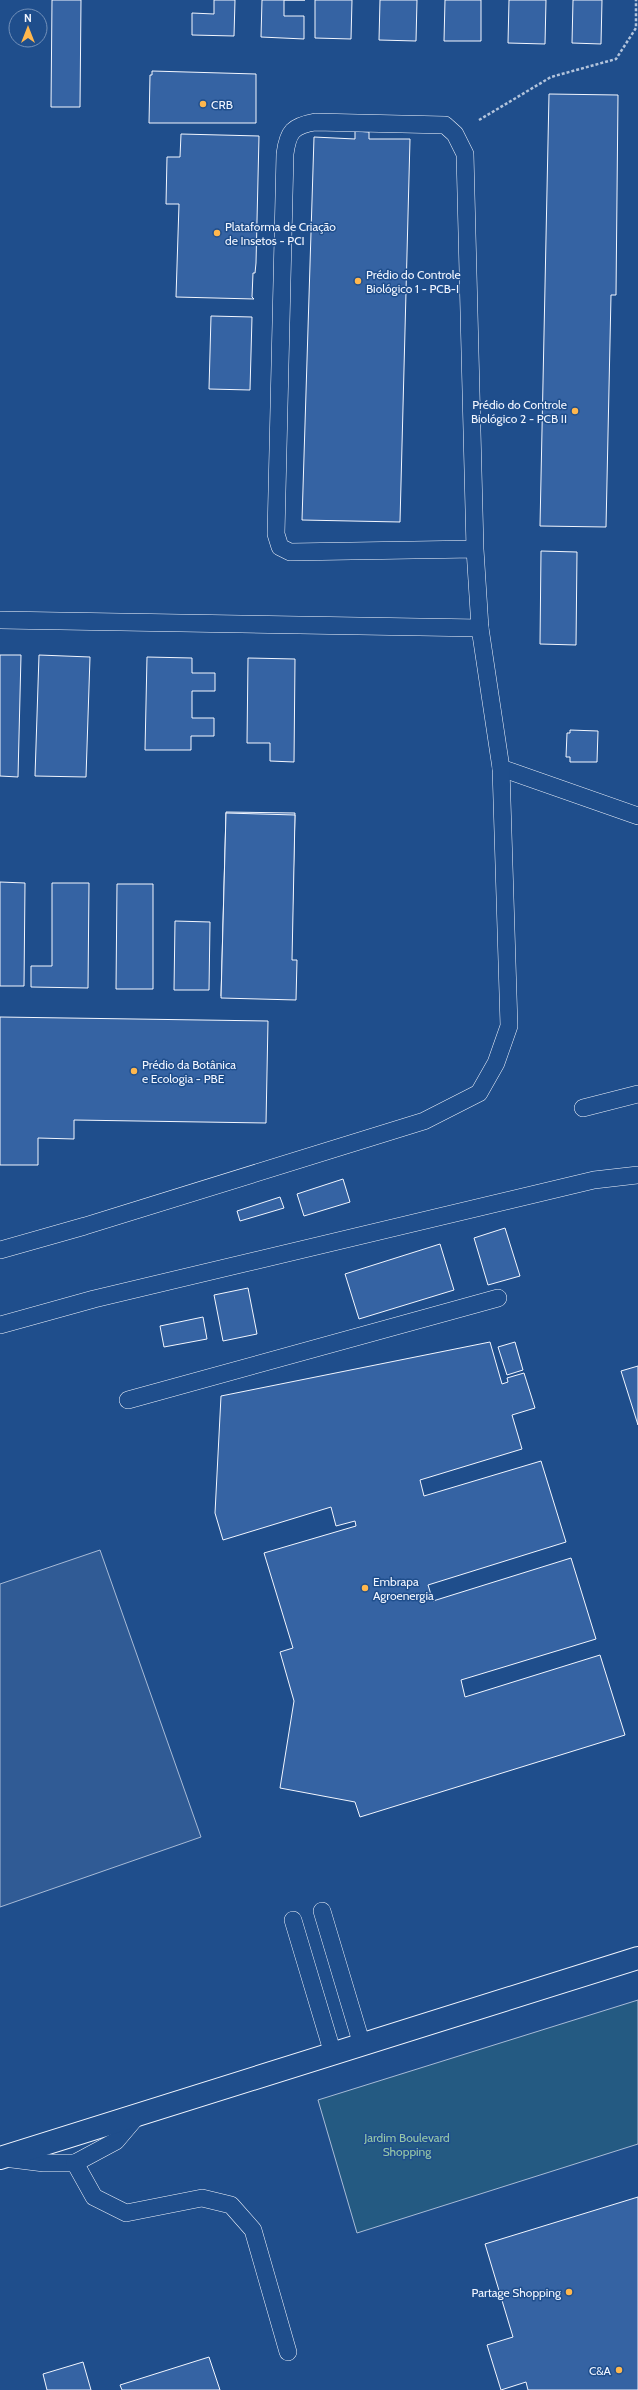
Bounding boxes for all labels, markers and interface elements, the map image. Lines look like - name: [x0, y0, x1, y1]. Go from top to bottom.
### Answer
- north arrow: [8, 8, 48, 48]
- text: N: [24, 11, 32, 25]
- place label: CRB: [211, 97, 233, 112]
- marker: CRB: [198, 99, 208, 109]
- place label: Plataforma de Criação de Insetos - PCI: [225, 219, 336, 248]
- marker: Plataforma de Criação de Insetos - PCI: [212, 228, 222, 238]
- place label: Prédio do Controle Biológico 1 - PCB-I: [366, 267, 461, 296]
- marker: Prédio do Controle Biológico 1 - PCB-I: [353, 276, 363, 286]
- place label: Prédio do Controle Biológico 2 - PCB II: [471, 397, 567, 426]
- marker: Prédio do Controle Biológico 2 - PCB II: [570, 406, 580, 416]
- place label: Prédio da Botânica e Ecologia - PBE: [142, 1057, 236, 1086]
- marker: Prédio da Botânica e Ecologia - PBE: [129, 1066, 139, 1076]
- place label: Embrapa Agroenergia: [373, 1574, 434, 1603]
- marker: Embrapa Agroenergia: [360, 1583, 370, 1593]
- park label: Jardim Boulevard Shopping: [363, 2130, 450, 2159]
- place label: Partage Shopping: [471, 2285, 562, 2300]
- marker: Partage Shopping: [564, 2287, 574, 2297]
- place label: C&A: [589, 2363, 612, 2378]
- marker: C&A: [614, 2365, 624, 2375]

